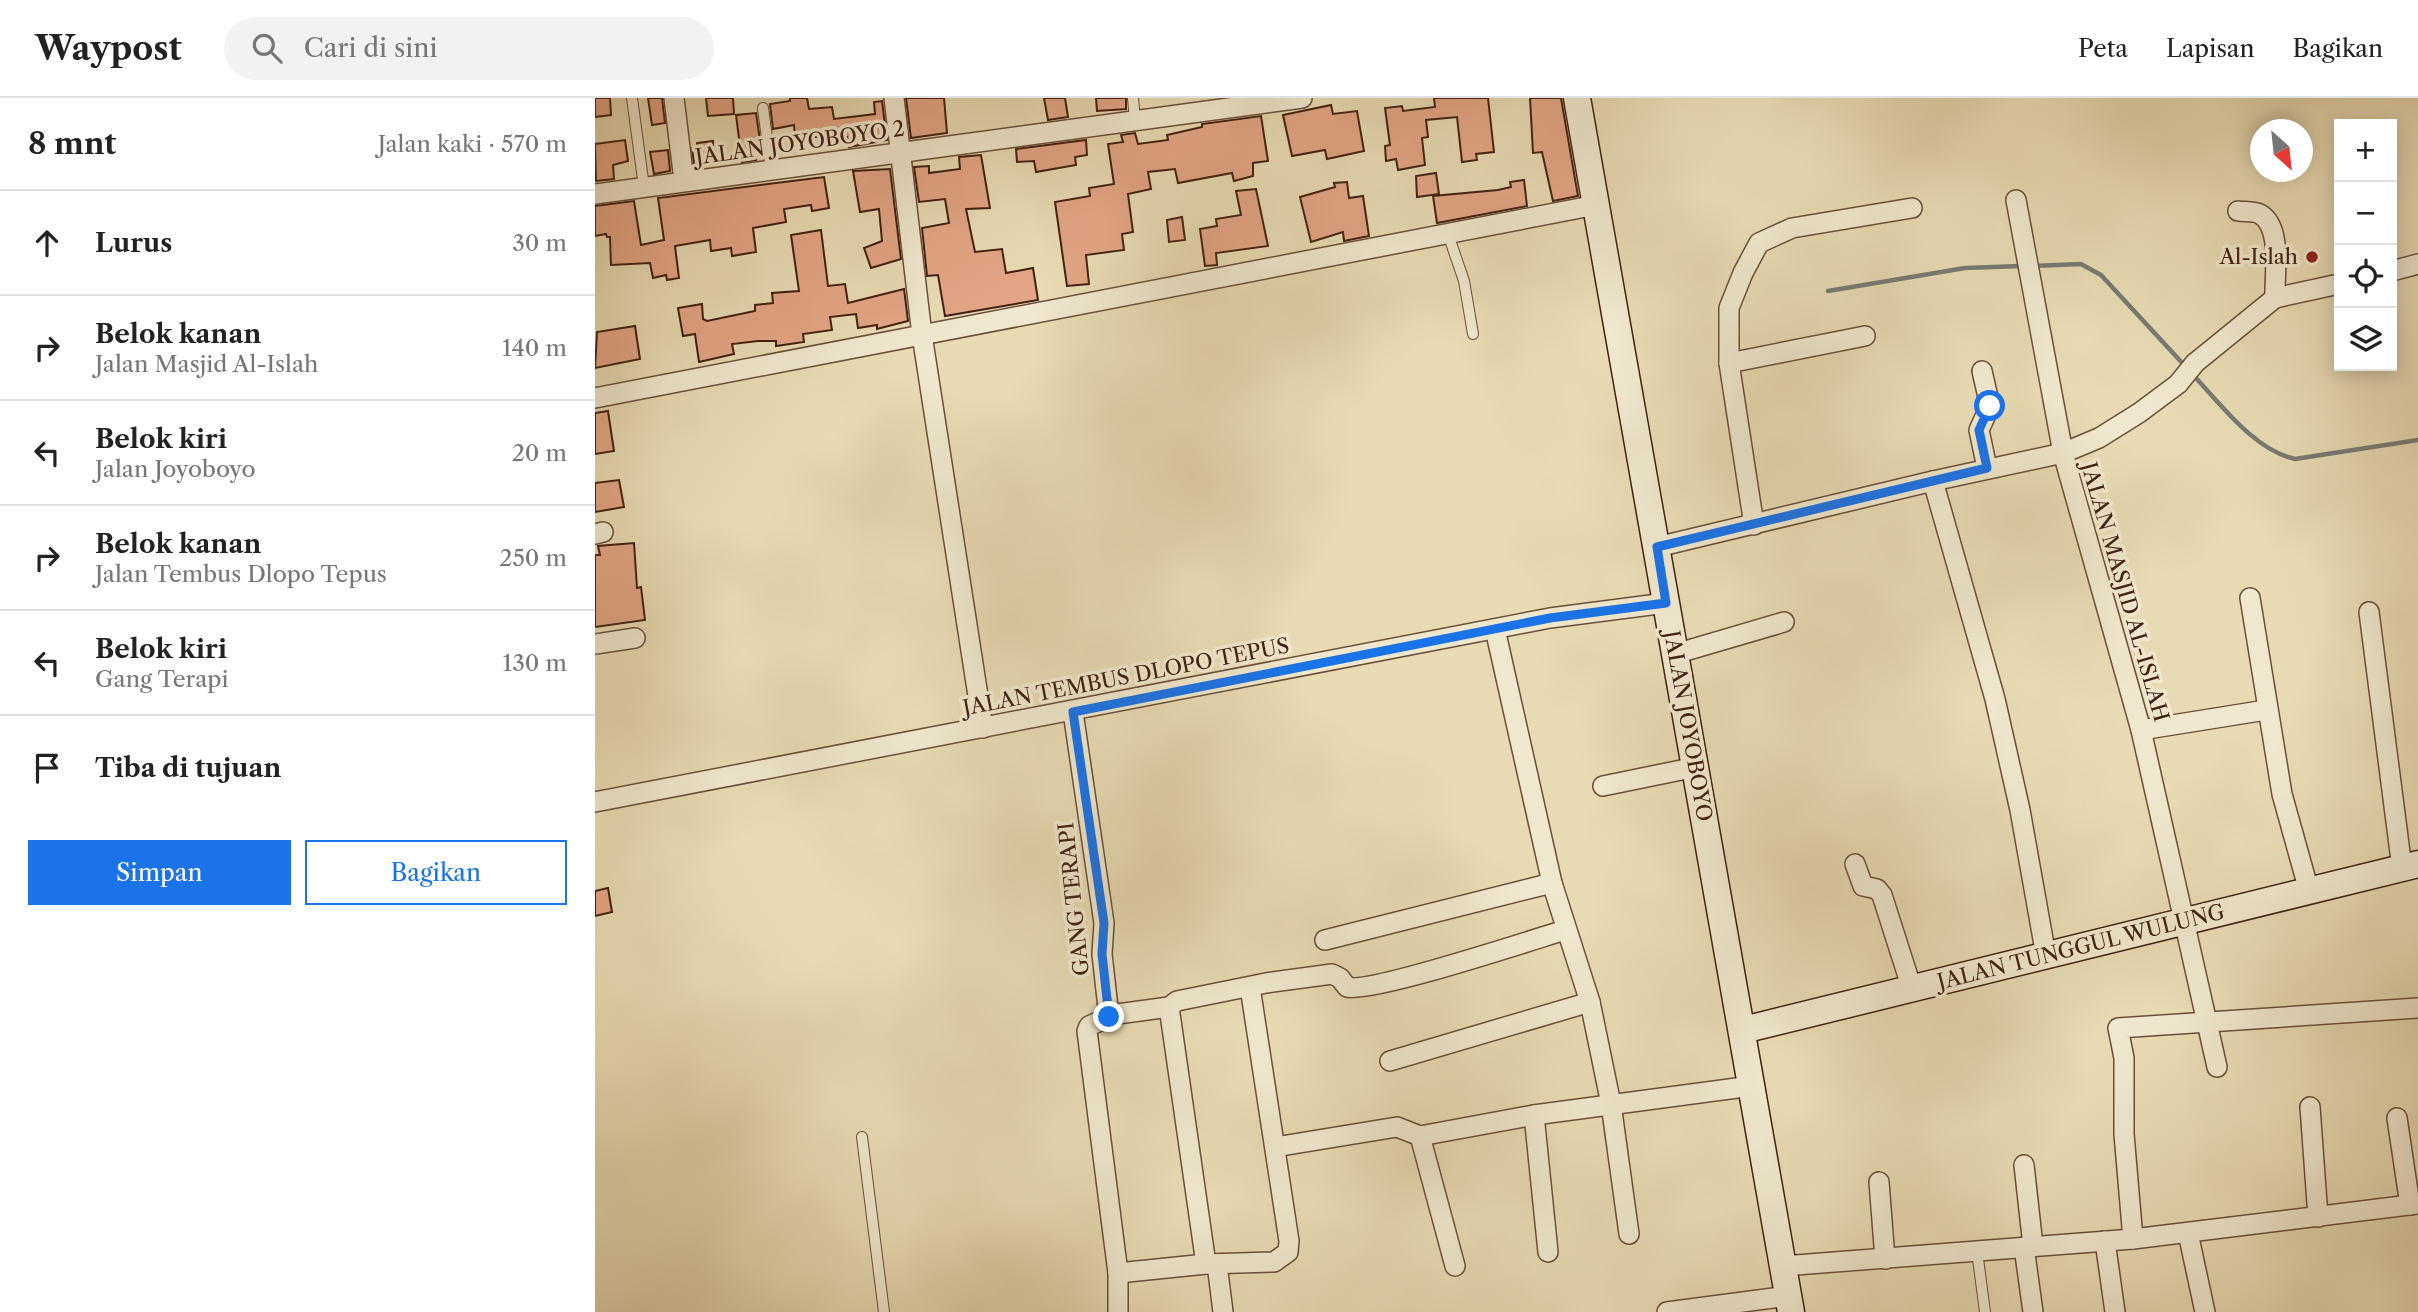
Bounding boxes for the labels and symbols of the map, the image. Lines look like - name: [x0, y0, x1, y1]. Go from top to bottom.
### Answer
- street label: JALAN JOYOBOYO 2: [691, 115, 906, 170]
- north arrow: [2250, 119, 2313, 182]
- place label: Al-Islah: [2218, 244, 2298, 269]
- marker: Al-Islah: [2304, 249, 2320, 265]
- route start: [1974, 390, 2005, 421]
- street label: JALAN MASJID AL-ISLAH: [2076, 456, 2175, 724]
- street label: JALAN JOYOBOYO: [1659, 626, 1718, 823]
- street label: JALAN TEMBUS DLOPO TEPUS: [958, 633, 1291, 721]
- street label: GANG TERAPI: [1053, 821, 1094, 977]
- street label: JALAN TUNGGUL WULUNG: [1932, 899, 2227, 995]
- route end: [1093, 1001, 1124, 1032]

